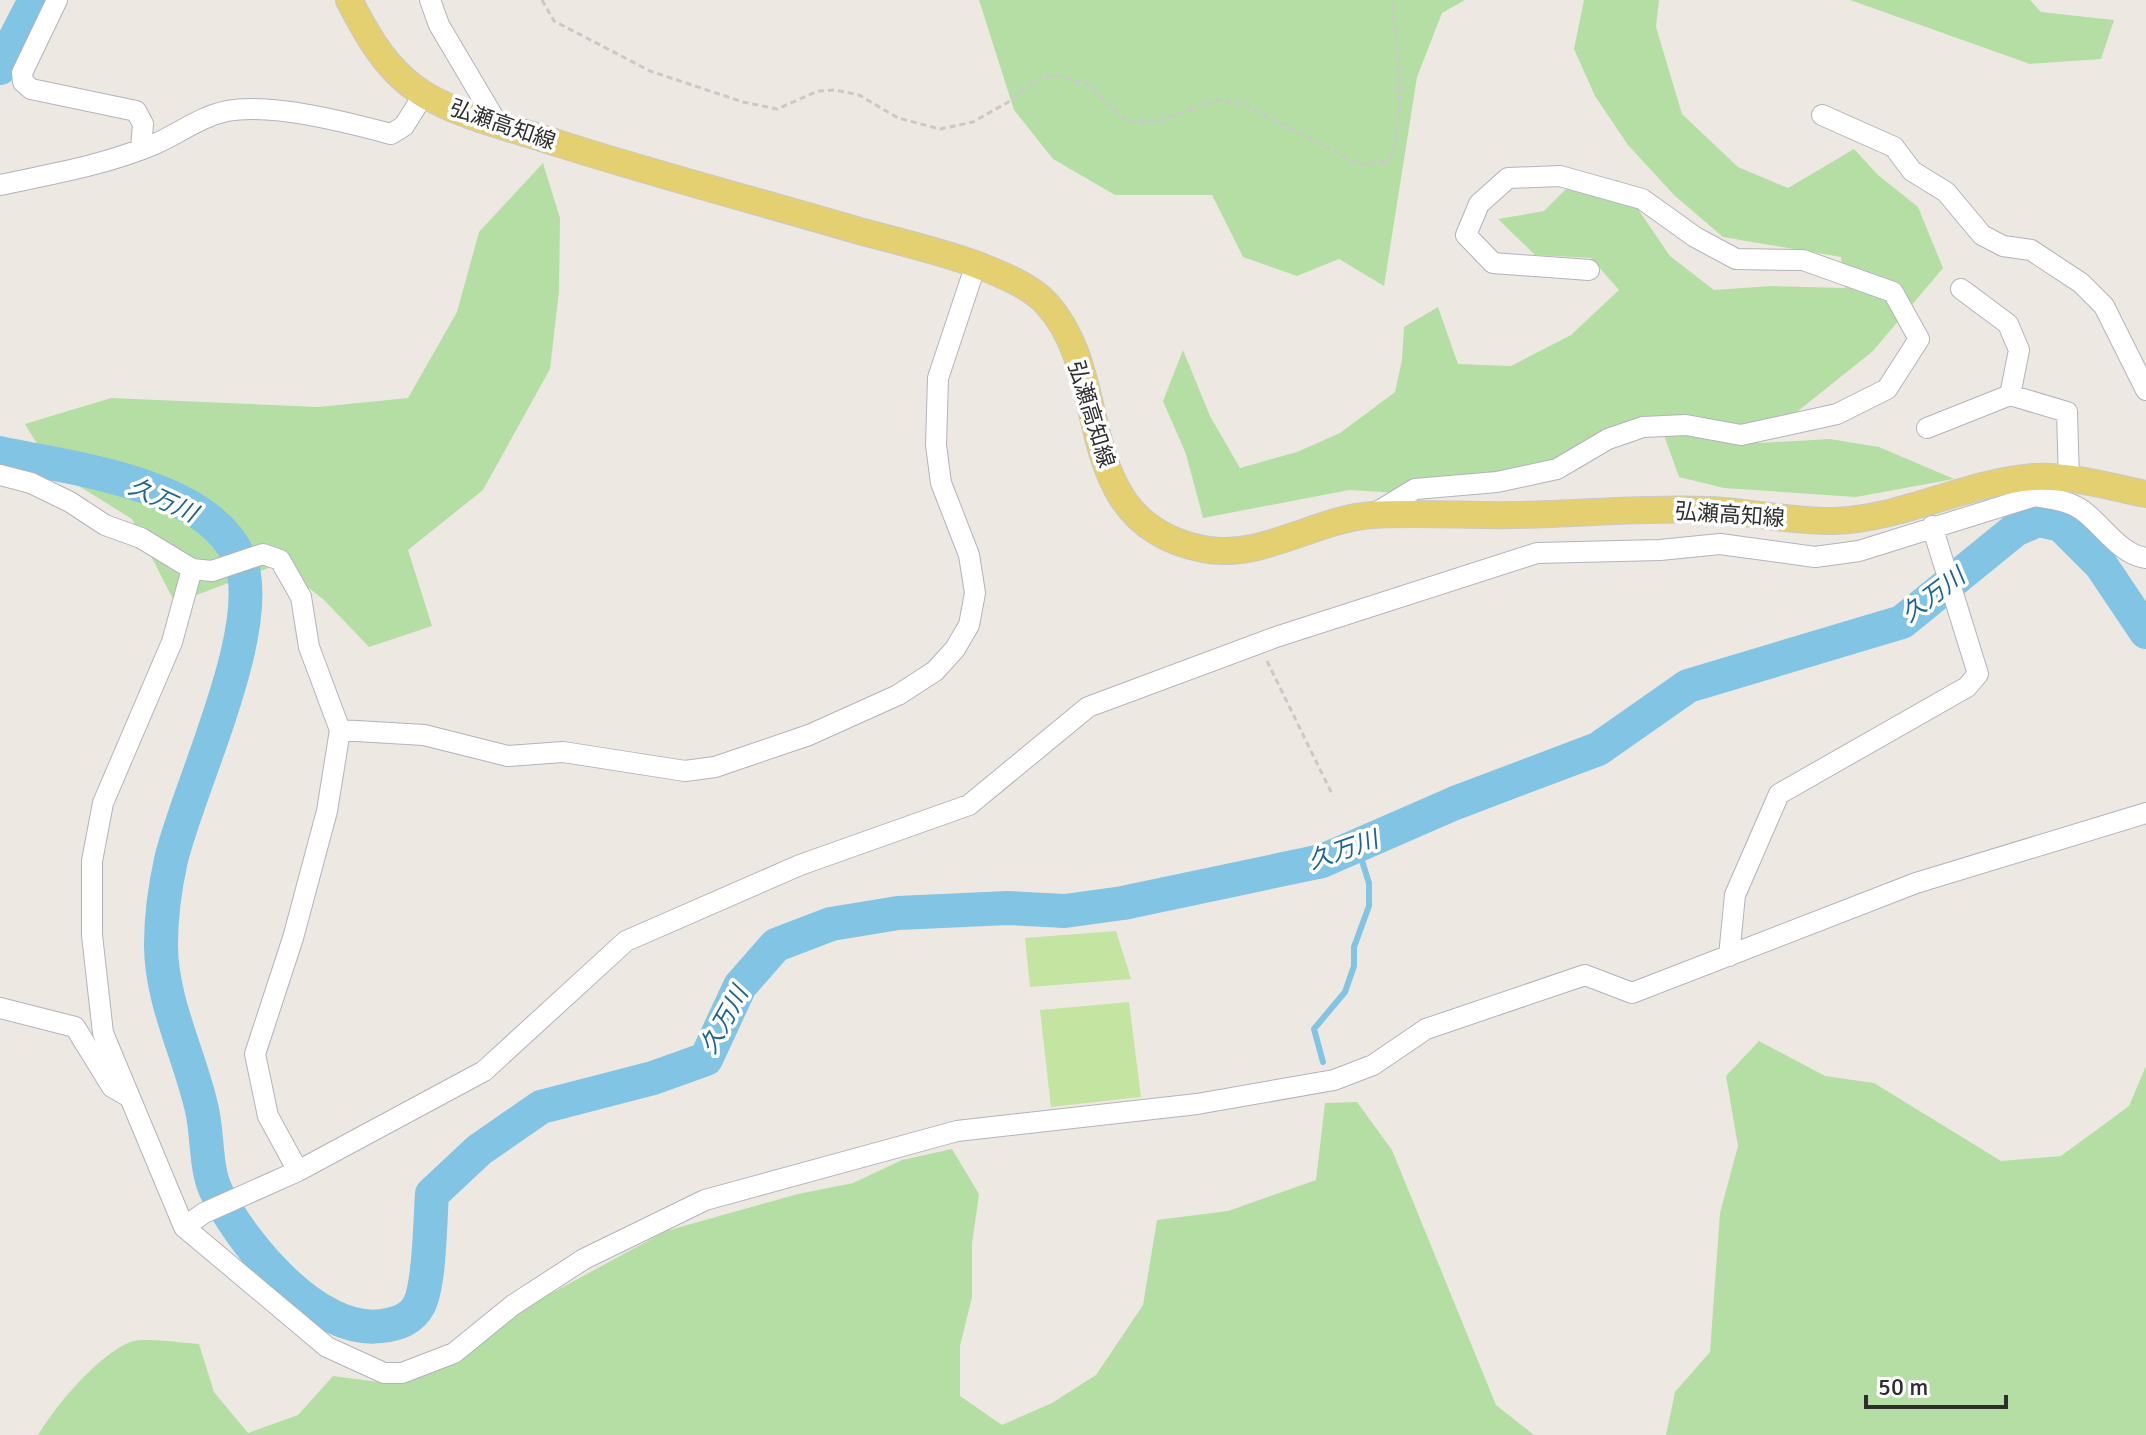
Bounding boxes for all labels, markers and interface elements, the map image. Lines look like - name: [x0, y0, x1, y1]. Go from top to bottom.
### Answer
- street label: 弘瀬高知線: [446, 94, 559, 155]
- street label: 弘瀬高知線: [1063, 358, 1121, 471]
- water label: 久万川: [124, 471, 205, 530]
- street label: 弘瀬高知線: [1674, 497, 1786, 532]
- water label: 久万川: [1895, 560, 1973, 629]
- water label: 久万川: [1304, 823, 1385, 876]
- water label: 久万川: [693, 979, 756, 1059]
- scale bar: [1866, 1359, 2006, 1409]
- text: 50 m: [1878, 1372, 1928, 1402]

